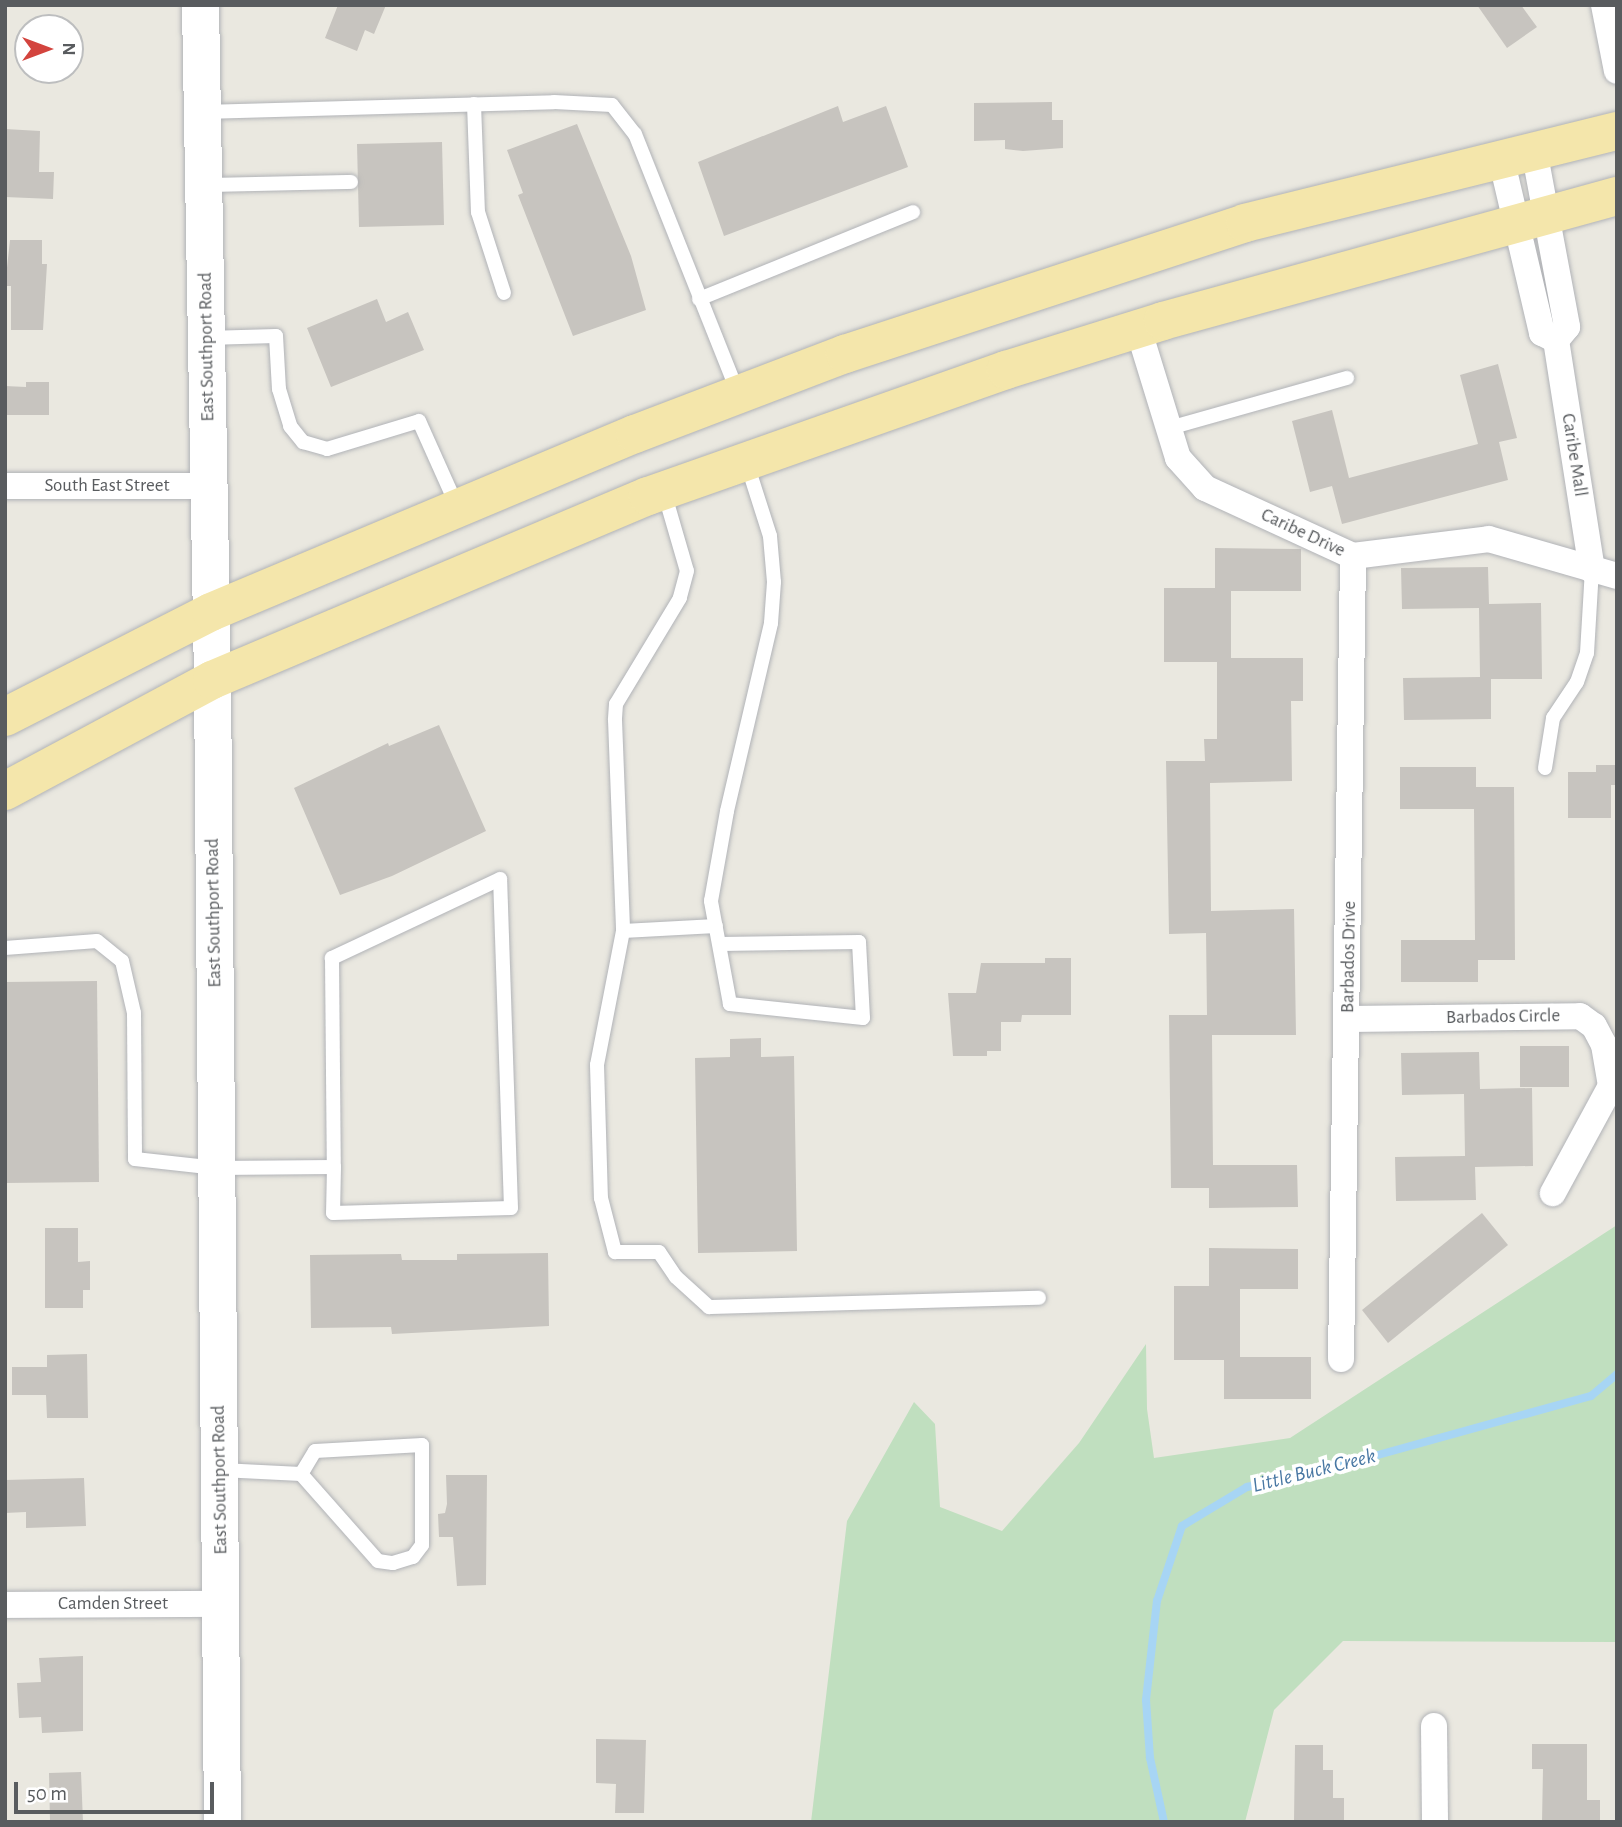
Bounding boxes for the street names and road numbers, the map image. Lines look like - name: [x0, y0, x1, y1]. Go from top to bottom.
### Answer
- street label: East Southport Road: [194, 272, 220, 422]
- street label: Caribe Mall: [1556, 412, 1592, 498]
- street label: South East Street: [44, 475, 170, 497]
- street label: Caribe Drive: [1257, 504, 1349, 562]
- street label: East Southport Road: [201, 838, 227, 988]
- street label: Barbados Drive: [1337, 901, 1361, 1013]
- street label: Barbados Circle: [1446, 1005, 1560, 1029]
- street label: East Southport Road: [207, 1405, 233, 1555]
- street label: Camden Street: [58, 1593, 168, 1615]

